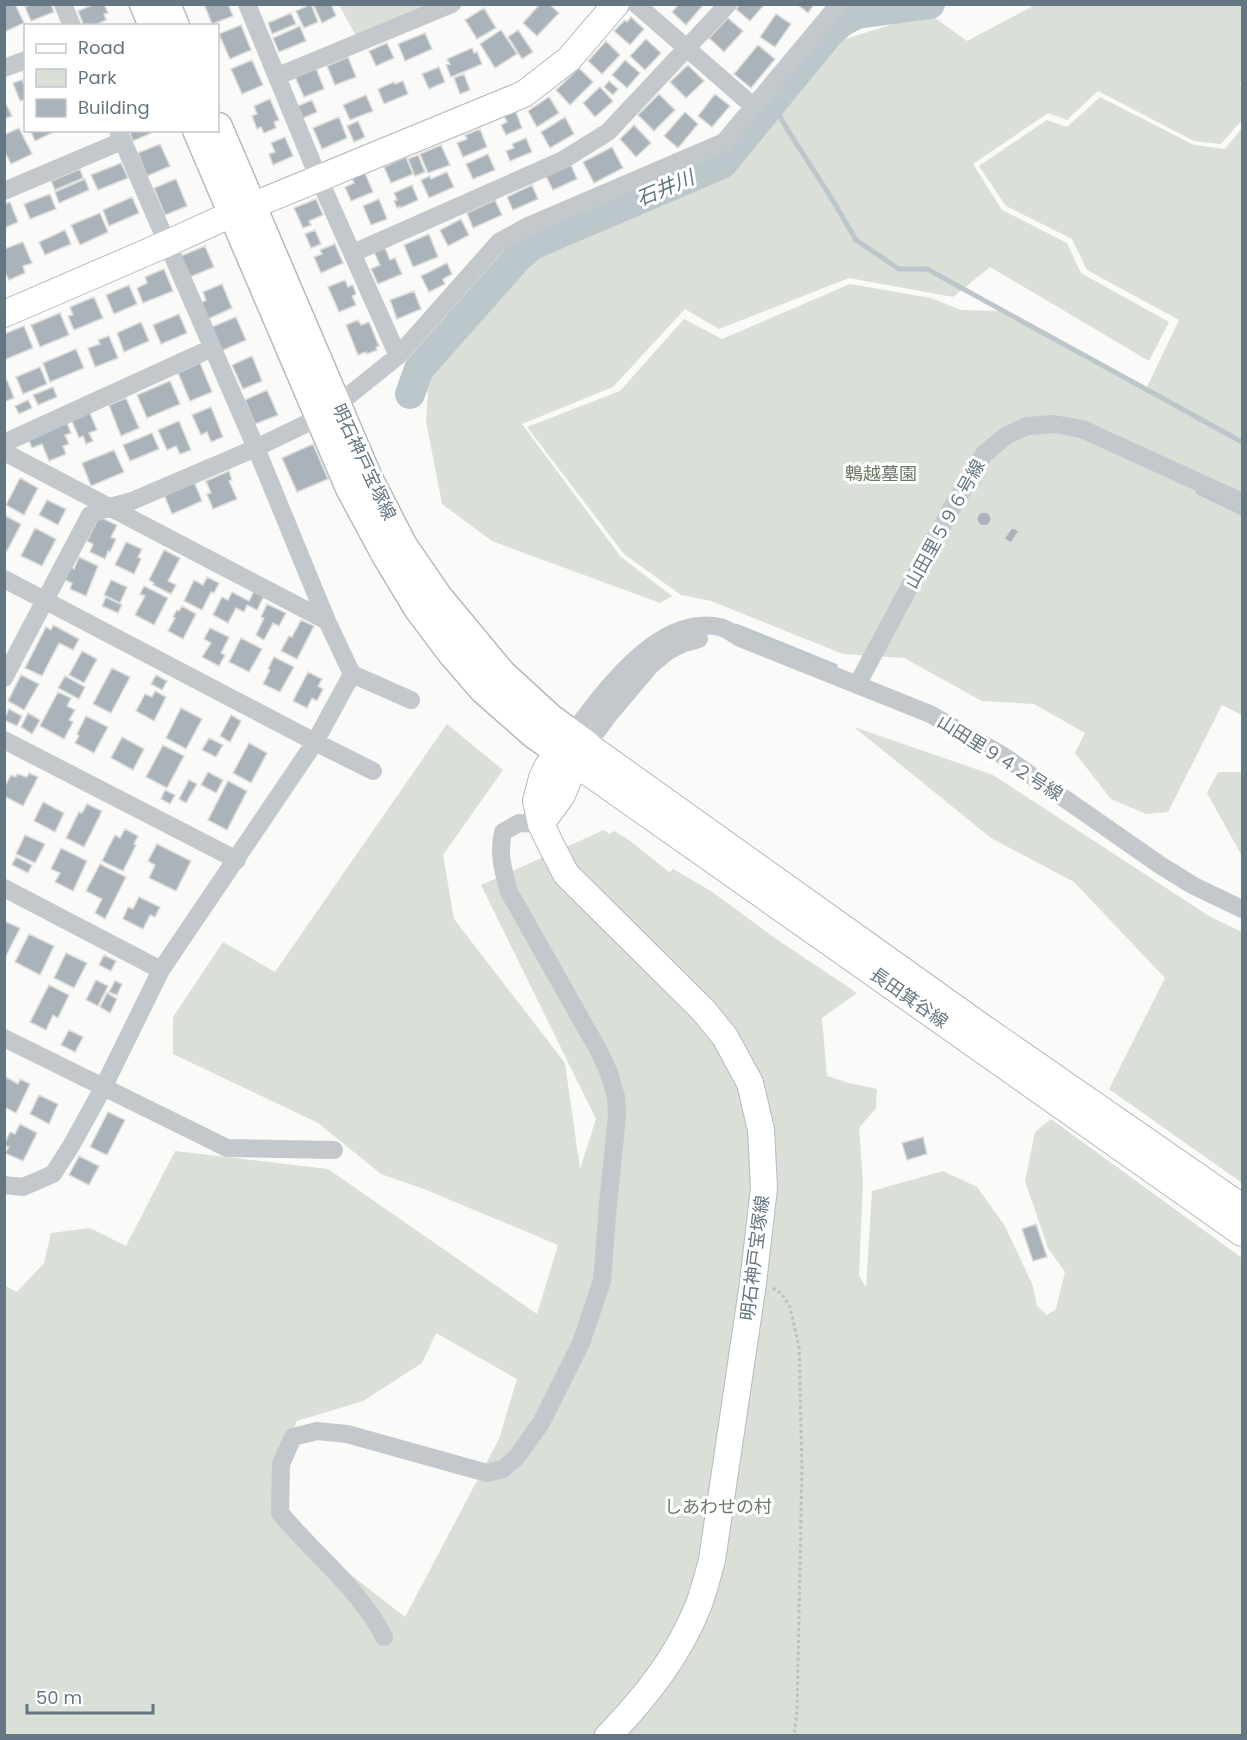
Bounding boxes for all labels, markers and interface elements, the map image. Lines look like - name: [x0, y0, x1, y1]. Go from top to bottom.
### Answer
- legend: [24, 24, 219, 132]
- text: Road: [78, 35, 125, 60]
- text: Park: [78, 65, 117, 90]
- text: Building: [78, 95, 150, 120]
- water label: 石井川: [632, 163, 700, 213]
- street label: 明石神戸宝塚線: [326, 399, 402, 524]
- street label: 山田里５９６号線: [899, 455, 990, 593]
- park label: 鵯越墓園: [845, 461, 917, 486]
- street label: 山田里９４２号線: [933, 709, 1068, 806]
- street label: 長田箕谷線: [865, 962, 953, 1034]
- street label: 明石神戸宝塚線: [734, 1194, 775, 1322]
- park label: しあわせの村: [664, 1494, 772, 1519]
- scale bar: [27, 1677, 153, 1715]
- text: 50 m: [36, 1685, 82, 1710]

